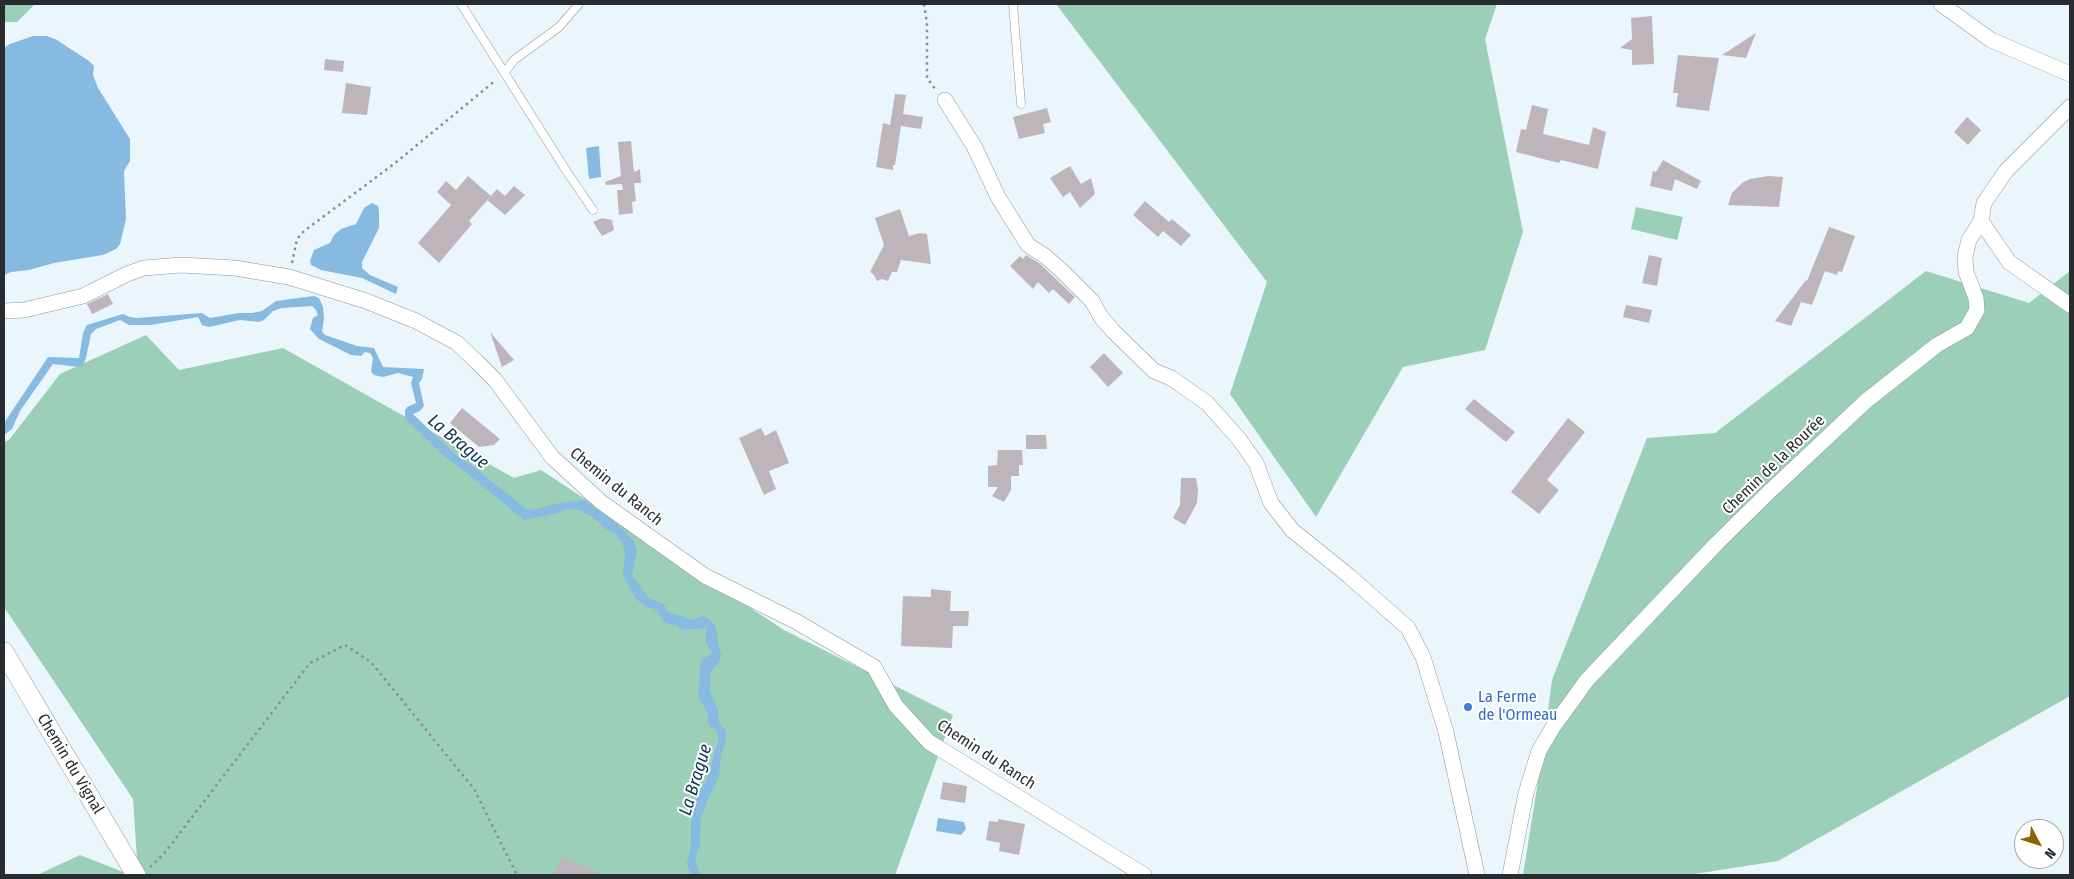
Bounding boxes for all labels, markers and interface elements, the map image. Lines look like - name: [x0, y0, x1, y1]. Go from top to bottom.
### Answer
- water label: La Brague: [423, 410, 493, 474]
- street label: Chemin de la Rourée: [1719, 411, 1829, 519]
- street label: Chemin du Ranch: [566, 444, 666, 530]
- place label: La Ferme de l'Ormeau: [1478, 688, 1557, 726]
- marker: La Ferme de l'Ormeau: [1462, 701, 1474, 713]
- street label: Chemin du Vignal: [33, 710, 107, 818]
- street label: Chemin du Ranch: [933, 716, 1039, 794]
- water label: La Brague: [675, 742, 717, 818]
- north arrow: [2014, 819, 2064, 869]
- text: N: [2041, 845, 2059, 862]

